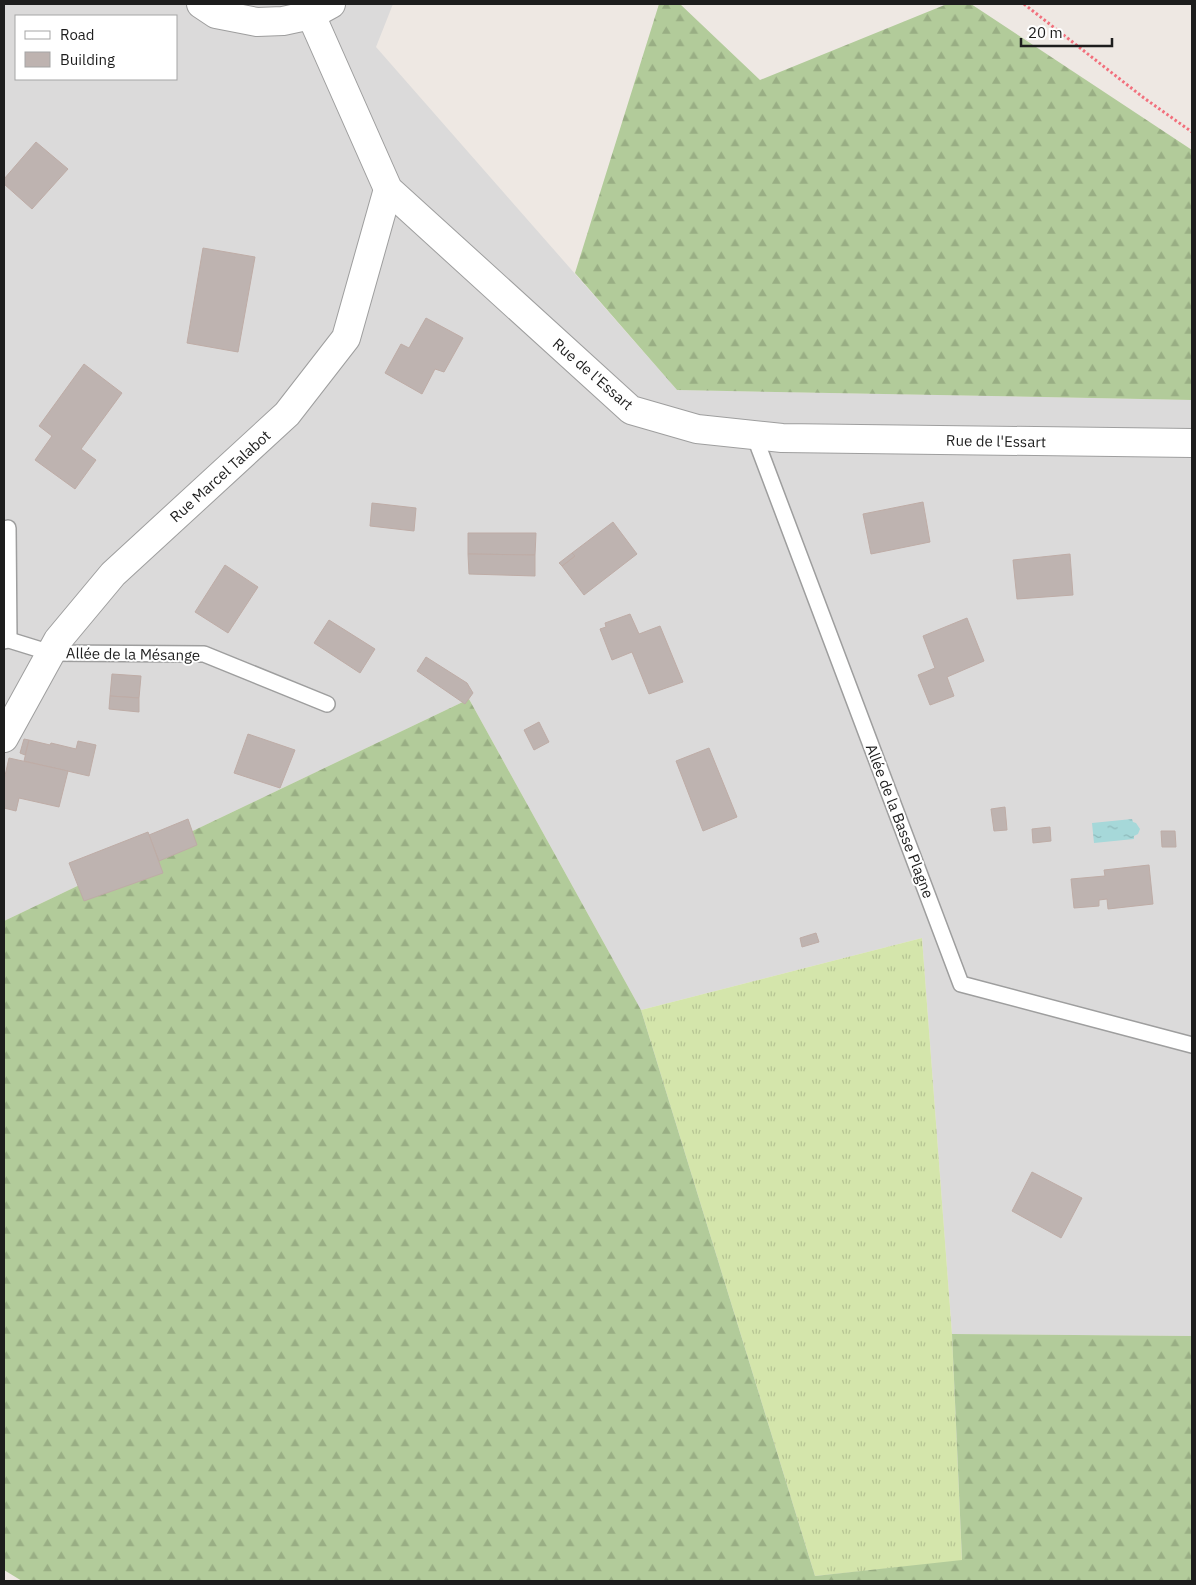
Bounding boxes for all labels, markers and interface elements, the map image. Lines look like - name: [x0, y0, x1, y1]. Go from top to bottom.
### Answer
- legend: [15, 15, 178, 80]
- scale bar: [1021, 15, 1112, 47]
- text: 20 m: [1028, 23, 1063, 42]
- text: Road: [60, 25, 95, 44]
- text: Building: [60, 50, 115, 69]
- street label: Rue de l'Essart: [549, 334, 637, 414]
- street label: Rue Marcel Talabot: [166, 426, 274, 526]
- street label: Rue de l'Essart: [946, 431, 1046, 451]
- street label: Allée de la Mésange: [66, 643, 200, 665]
- street label: Allée de la Basse Plagne: [862, 741, 938, 901]

